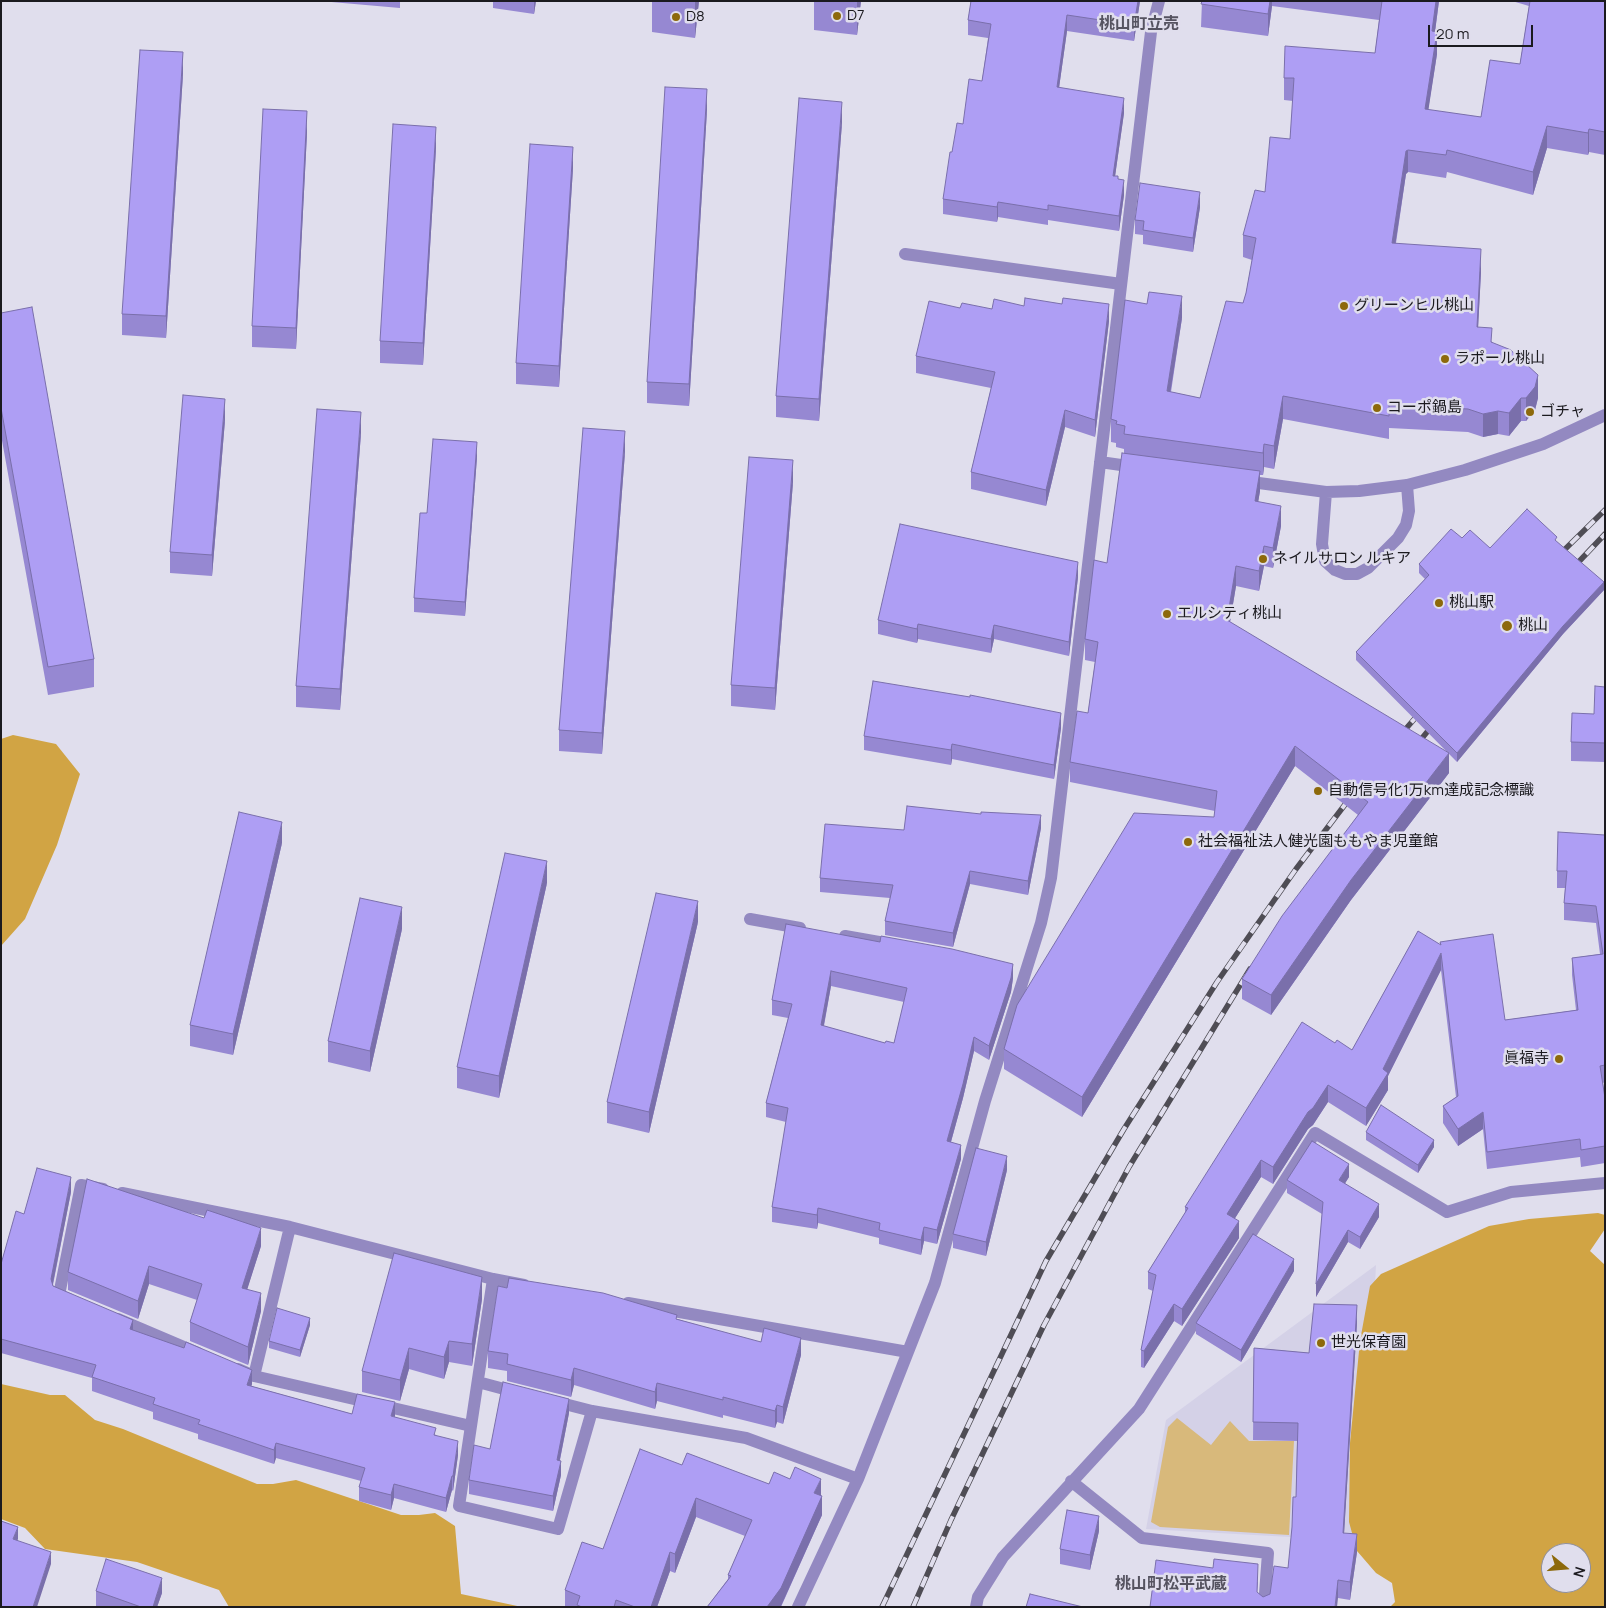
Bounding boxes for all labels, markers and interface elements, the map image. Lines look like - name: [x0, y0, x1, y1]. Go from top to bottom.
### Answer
- place label: D7: [847, 7, 865, 25]
- place label: D8: [686, 8, 705, 26]
- marker: D7: [831, 10, 843, 22]
- marker: D8: [670, 11, 682, 23]
- district label: 桃山町立売: [1099, 15, 1179, 35]
- scale bar: [1431, 15, 1536, 47]
- text: 20 m: [1436, 23, 1469, 44]
- place label: グリーンヒル桃山: [1354, 297, 1474, 315]
- marker: グリーンヒル桃山: [1338, 300, 1350, 312]
- place label: ラポール桃山: [1455, 350, 1545, 368]
- marker: ラポール桃山: [1439, 353, 1451, 365]
- place label: コーポ鍋島: [1387, 399, 1462, 417]
- marker: コーポ鍋島: [1371, 402, 1383, 414]
- place label: ゴチャ: [1540, 403, 1585, 421]
- marker: ゴチャ: [1524, 406, 1536, 418]
- place label: ネイルサロン ルキア: [1273, 550, 1411, 568]
- marker: ネイルサロン ルキア: [1257, 553, 1269, 565]
- place label: 桃山駅: [1449, 594, 1494, 612]
- marker: 桃山駅: [1433, 597, 1445, 609]
- place label: エルシティ桃山: [1177, 605, 1282, 623]
- marker: エルシティ桃山: [1161, 608, 1173, 620]
- place label: 桃山: [1518, 617, 1548, 635]
- marker: 桃山: [1500, 619, 1514, 633]
- place label: 自動信号化1万km達成記念標識: [1328, 782, 1534, 800]
- marker: 自動信号化1万km達成記念標識: [1312, 785, 1324, 797]
- place label: 社会福祉法人健光園ももやま児童館: [1198, 833, 1438, 851]
- marker: 社会福祉法人健光園ももやま児童館: [1182, 836, 1194, 848]
- place label: 眞福寺: [1504, 1050, 1549, 1068]
- marker: 眞福寺: [1553, 1053, 1565, 1065]
- place label: 世光保育園: [1331, 1334, 1406, 1352]
- marker: 世光保育園: [1315, 1337, 1327, 1349]
- north arrow: [1541, 1543, 1591, 1593]
- text: N: [1569, 1565, 1590, 1580]
- district label: 桃山町松平武蔵: [1115, 1575, 1227, 1595]

